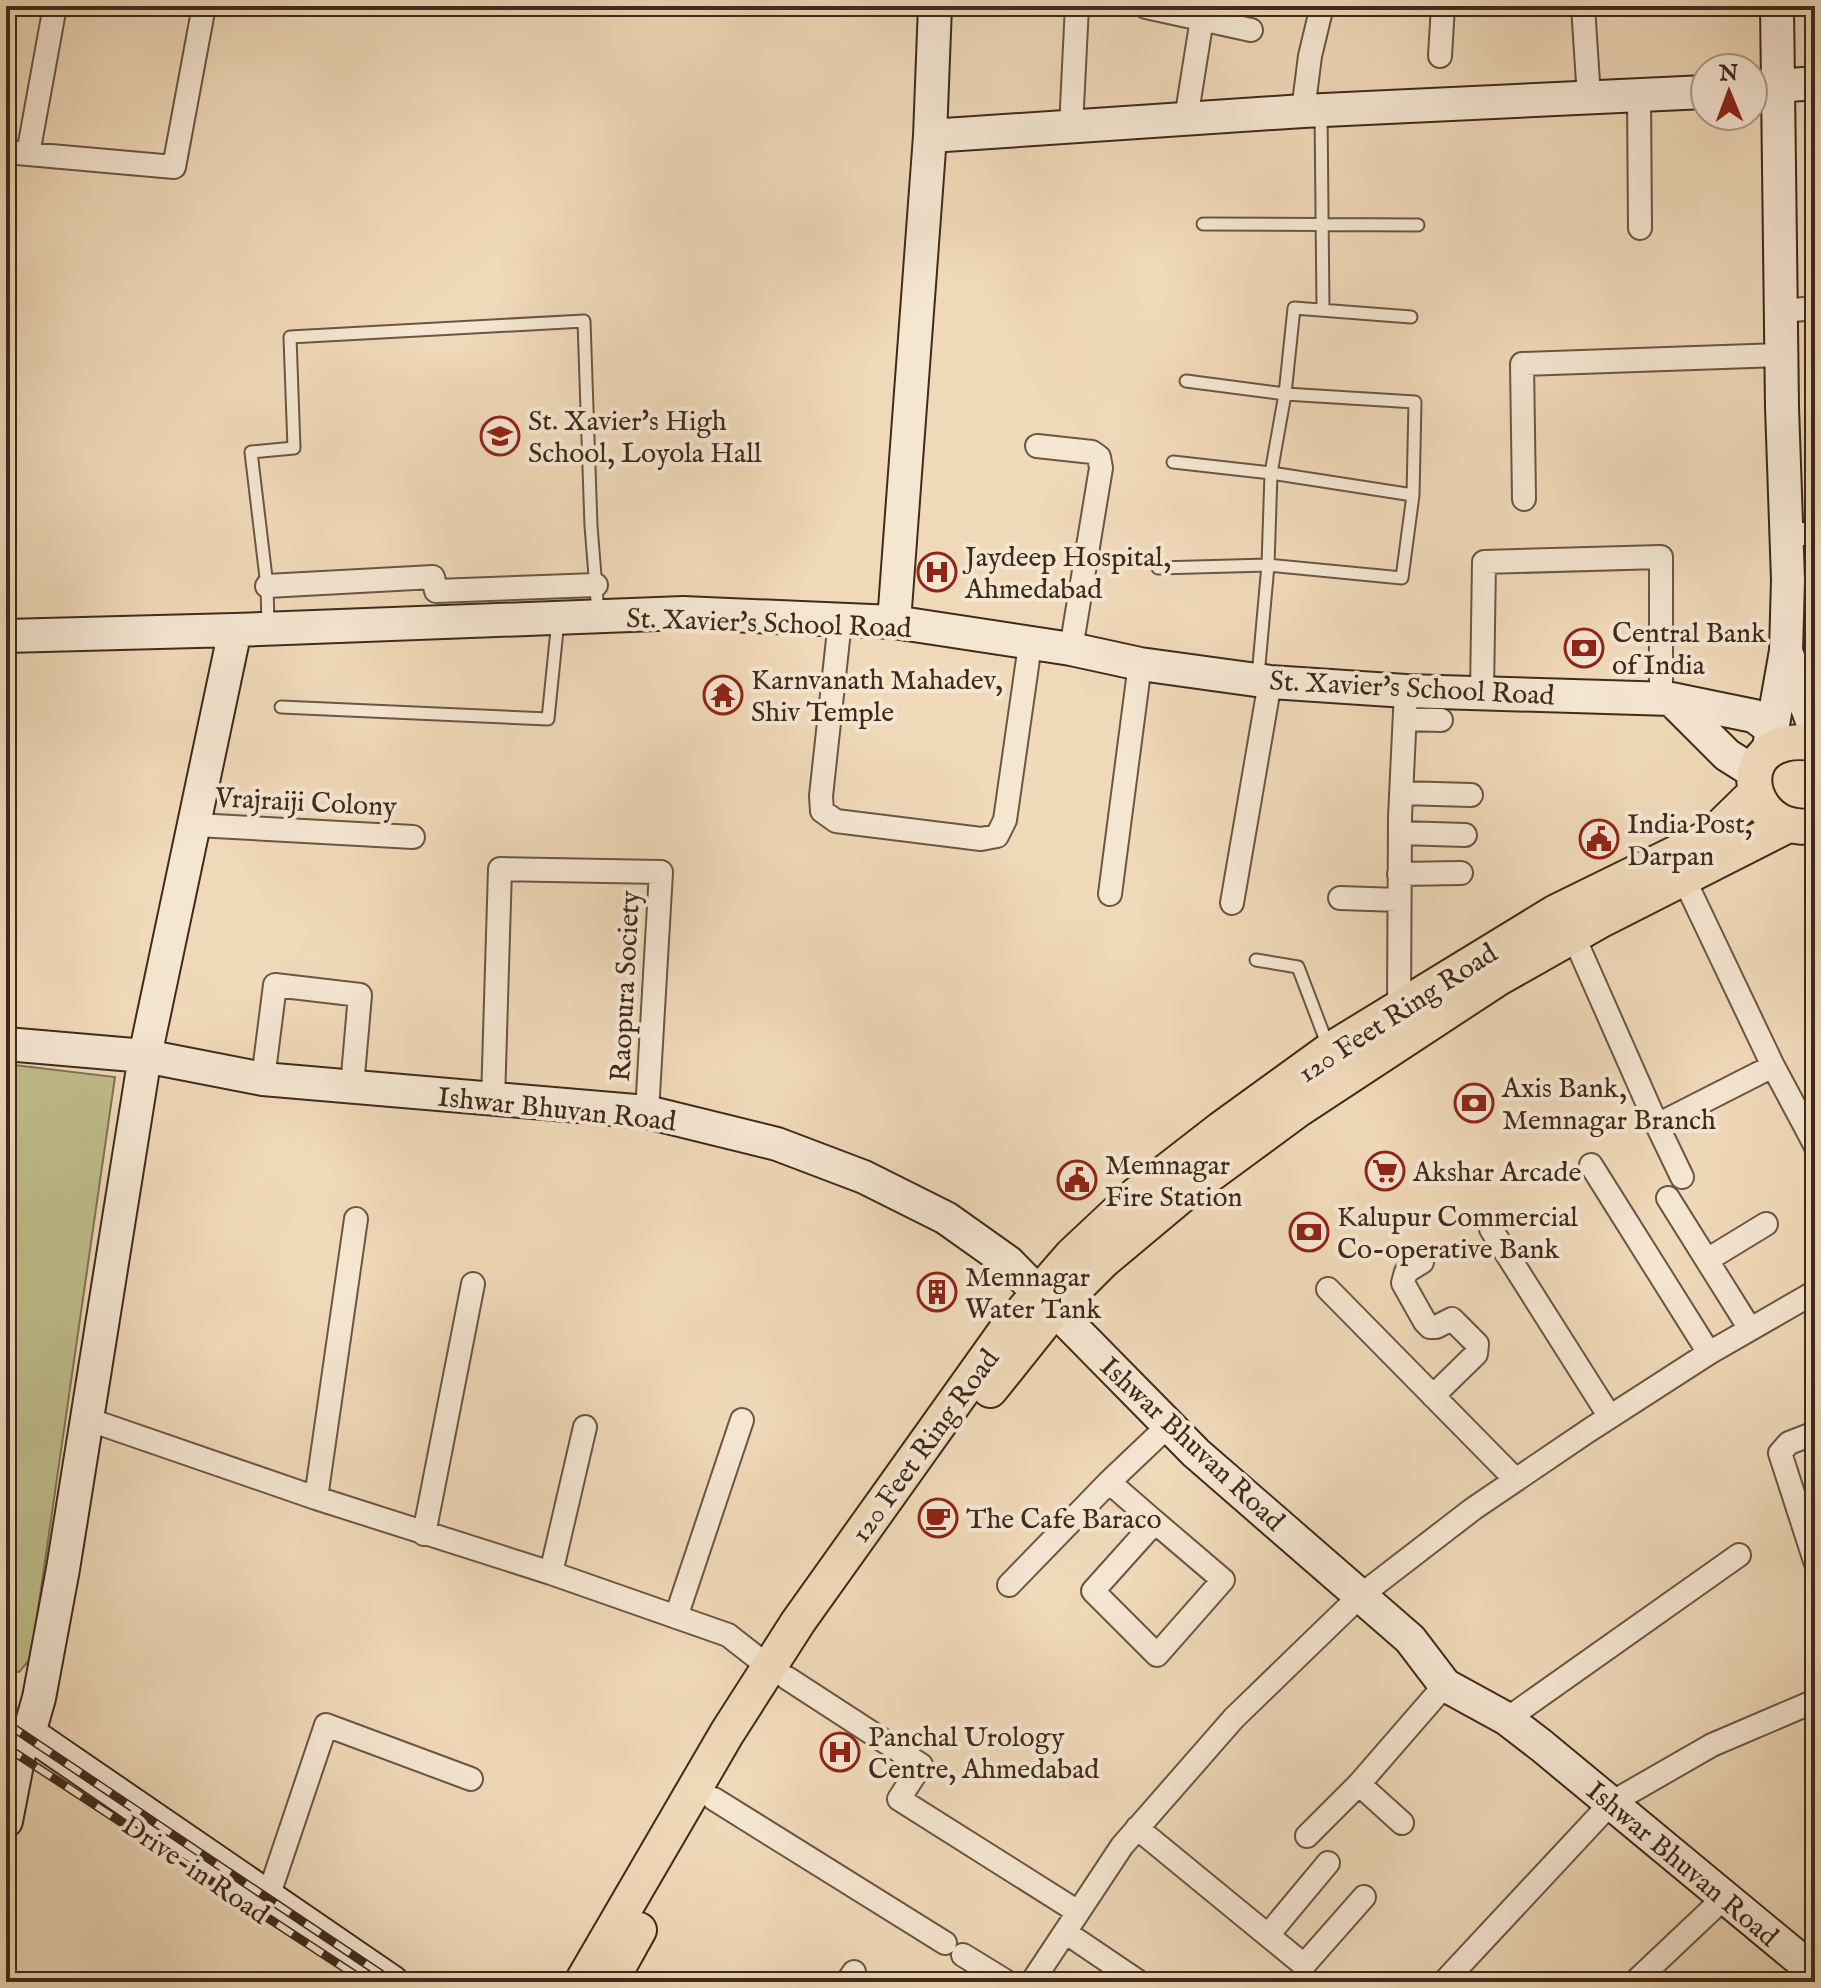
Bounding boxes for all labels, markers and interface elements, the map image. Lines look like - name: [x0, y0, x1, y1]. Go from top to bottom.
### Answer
- north arrow: [1689, 52, 1769, 132]
- text: N: [1718, 60, 1738, 88]
- place label: St. Xavier's High School, Loyola Hall: [528, 405, 762, 472]
- school or university icon: St. Xavier's High School, Loyola Hall: [479, 415, 521, 457]
- place label: Jaydeep Hospital, Ahmedabad: [962, 541, 1171, 608]
- hospital icon: Jaydeep Hospital, Ahmedabad: [916, 551, 958, 593]
- street label: St. Xavier's School Road: [626, 602, 912, 647]
- place label: Central Bank of India: [1612, 617, 1767, 684]
- bank icon: Central Bank of India: [1563, 627, 1605, 669]
- place label: Karnvanath Mahadev, Shiv Temple: [751, 664, 1003, 731]
- street label: St. Xavier's School Road: [1269, 665, 1555, 714]
- temple icon: Karnvanath Mahadev, Shiv Temple: [702, 674, 744, 716]
- street label: Vrajraiji Colony: [213, 781, 398, 826]
- place label: India Post, Darpan: [1627, 808, 1752, 875]
- public building icon: India Post, Darpan: [1578, 818, 1620, 860]
- street label: Raopura Society: [604, 889, 649, 1083]
- street label: 120 Feet Ring Road: [1292, 937, 1505, 1092]
- place label: Axis Bank, Memnagar Branch: [1501, 1072, 1716, 1139]
- street label: Ishwar Bhuvan Road: [436, 1081, 678, 1140]
- bank icon: Axis Bank, Memnagar Branch: [1453, 1082, 1495, 1124]
- place label: Memnagar Fire Station: [1105, 1149, 1243, 1216]
- supermarket icon: Akshar Arcade: [1364, 1150, 1406, 1192]
- place label: Akshar Arcade: [1412, 1156, 1581, 1191]
- public building icon: Memnagar Fire Station: [1056, 1159, 1098, 1201]
- place label: Kalupur Commercial Co-operative Bank: [1337, 1201, 1578, 1268]
- bank icon: Kalupur Commercial Co-operative Bank: [1288, 1211, 1330, 1253]
- place label: Memnagar Water Tank: [965, 1261, 1102, 1328]
- building icon: Memnagar Water Tank: [916, 1271, 958, 1313]
- street label: 120 Feet Ring Road: [844, 1343, 1008, 1550]
- street label: Ishwar Bhuvan Road: [1092, 1350, 1291, 1539]
- cafe icon: The Cafe Baraco: [917, 1497, 959, 1539]
- place label: The Cafe Baraco: [966, 1503, 1162, 1538]
- place label: Panchal Urology Centre, Ahmedabad: [868, 1721, 1099, 1788]
- hospital icon: Panchal Urology Centre, Ahmedabad: [819, 1731, 861, 1773]
- street label: Ishwar Bhuvan Road: [1578, 1774, 1785, 1955]
- street label: Drive-in Road: [114, 1809, 275, 1933]

